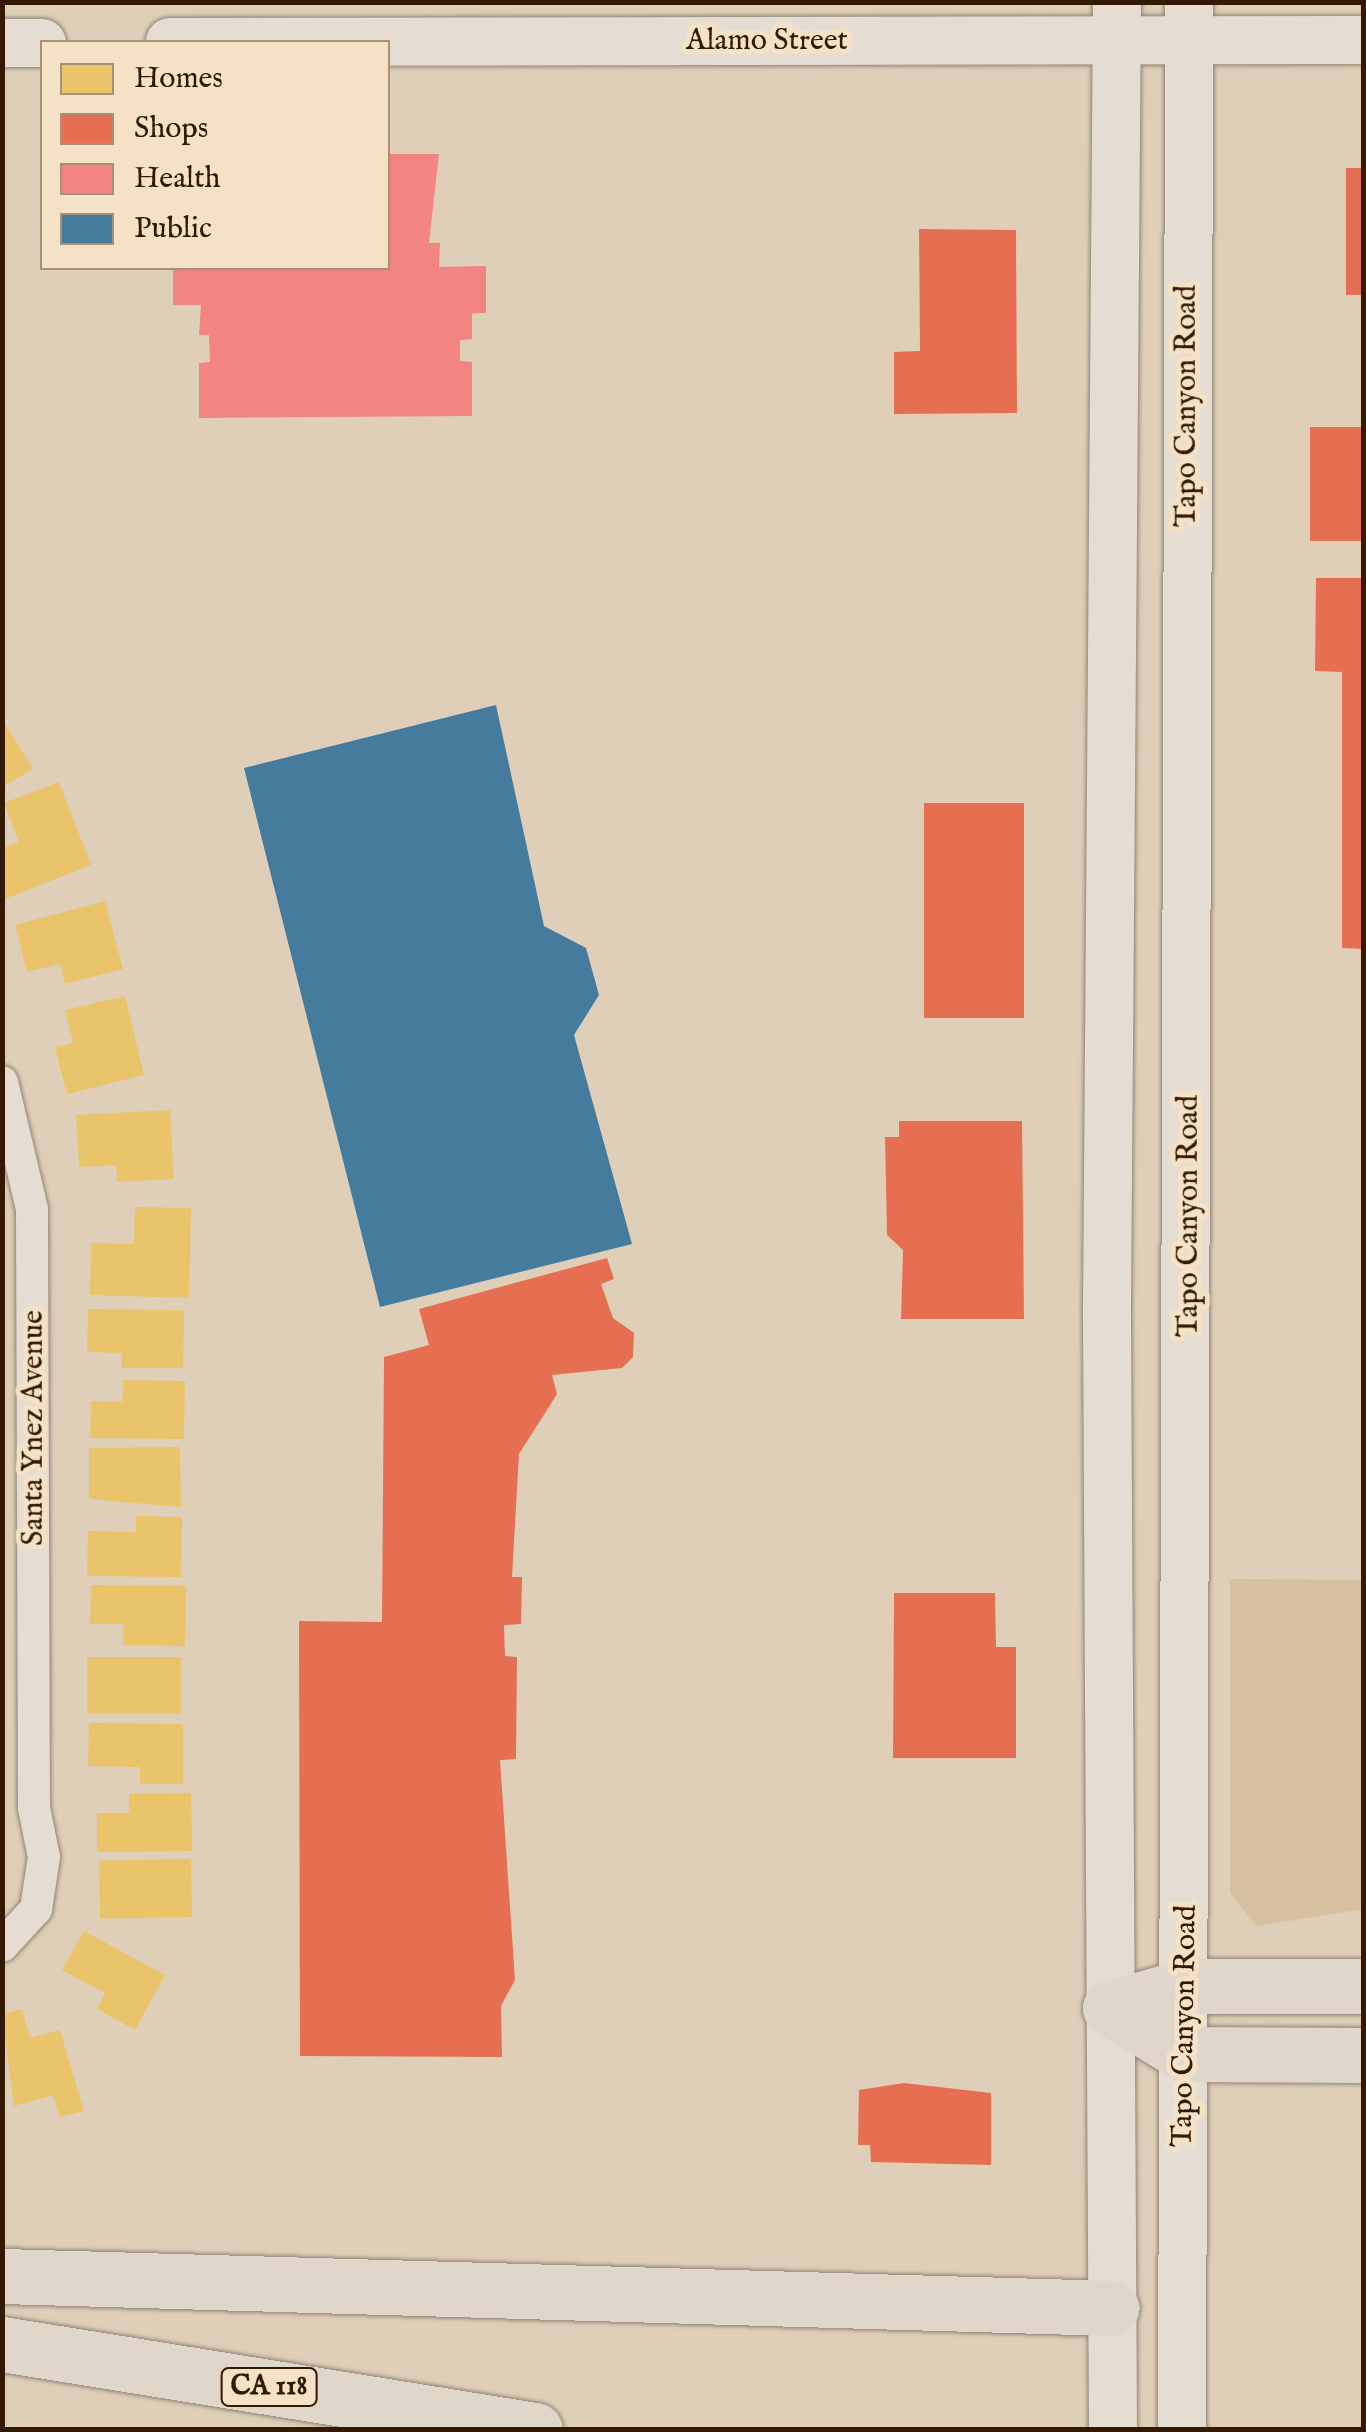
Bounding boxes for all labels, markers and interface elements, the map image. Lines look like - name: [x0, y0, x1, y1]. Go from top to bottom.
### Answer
- street label: Alamo Street: [686, 23, 848, 59]
- legend: [40, 40, 390, 270]
- text: Homes: [134, 60, 223, 98]
- text: Shops: [134, 110, 208, 148]
- text: Health: [134, 160, 221, 198]
- text: Public: [134, 210, 212, 248]
- street label: Tapo Canyon Road: [1169, 285, 1205, 527]
- street label: Tapo Canyon Road: [1171, 1095, 1207, 1337]
- street label: Santa Ynez Avenue: [16, 1310, 52, 1546]
- street label: Tapo Canyon Road: [1165, 1905, 1205, 2147]
- road number: CA 118: [219, 2364, 319, 2410]

